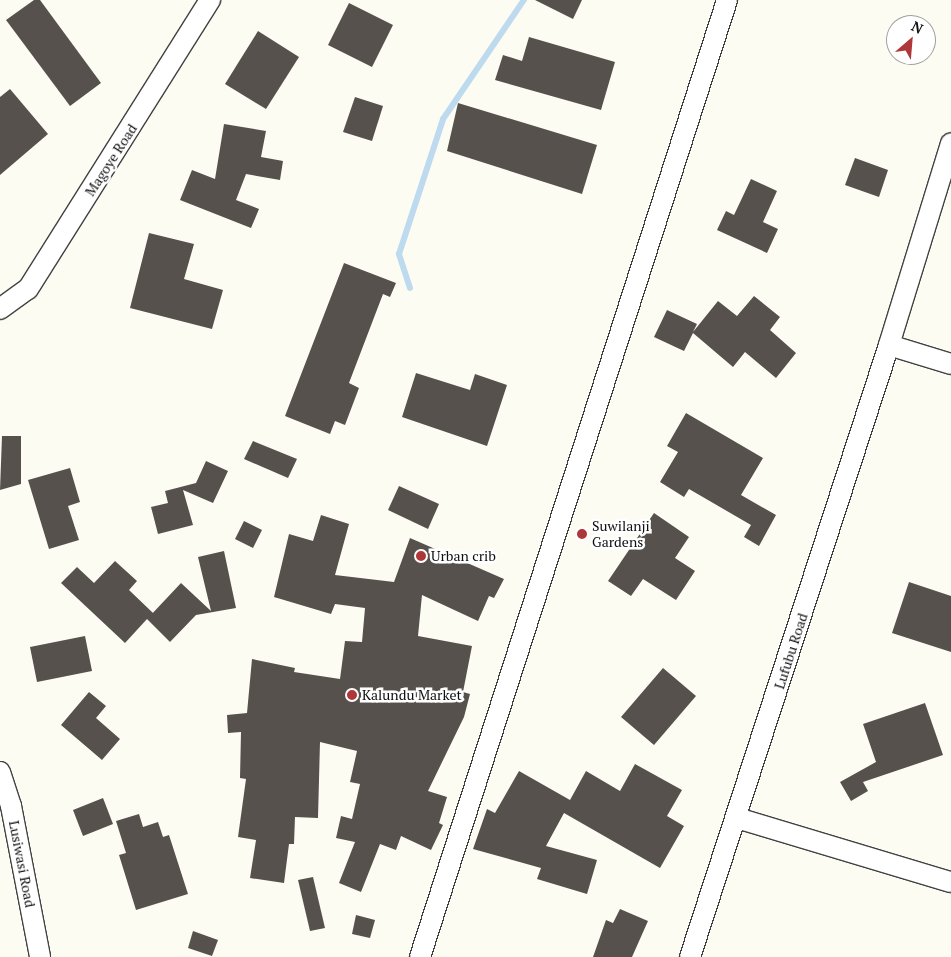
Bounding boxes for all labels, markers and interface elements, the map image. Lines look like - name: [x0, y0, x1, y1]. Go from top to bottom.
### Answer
- north arrow: [886, 15, 936, 65]
- text: N: [909, 16, 927, 38]
- street label: Magoye Road: [81, 121, 141, 199]
- place label: Suwilanji Gardens: [592, 518, 650, 550]
- marker: Suwilanji Gardens: [576, 528, 588, 540]
- place label: Urban crib: [431, 548, 496, 564]
- marker: Urban crib: [415, 550, 427, 562]
- street label: Lufubu Road: [771, 611, 811, 691]
- place label: Kalundu Market: [362, 687, 462, 703]
- marker: Kalundu Market: [346, 689, 358, 701]
- street label: Lusiwasi Road: [5, 819, 39, 909]

